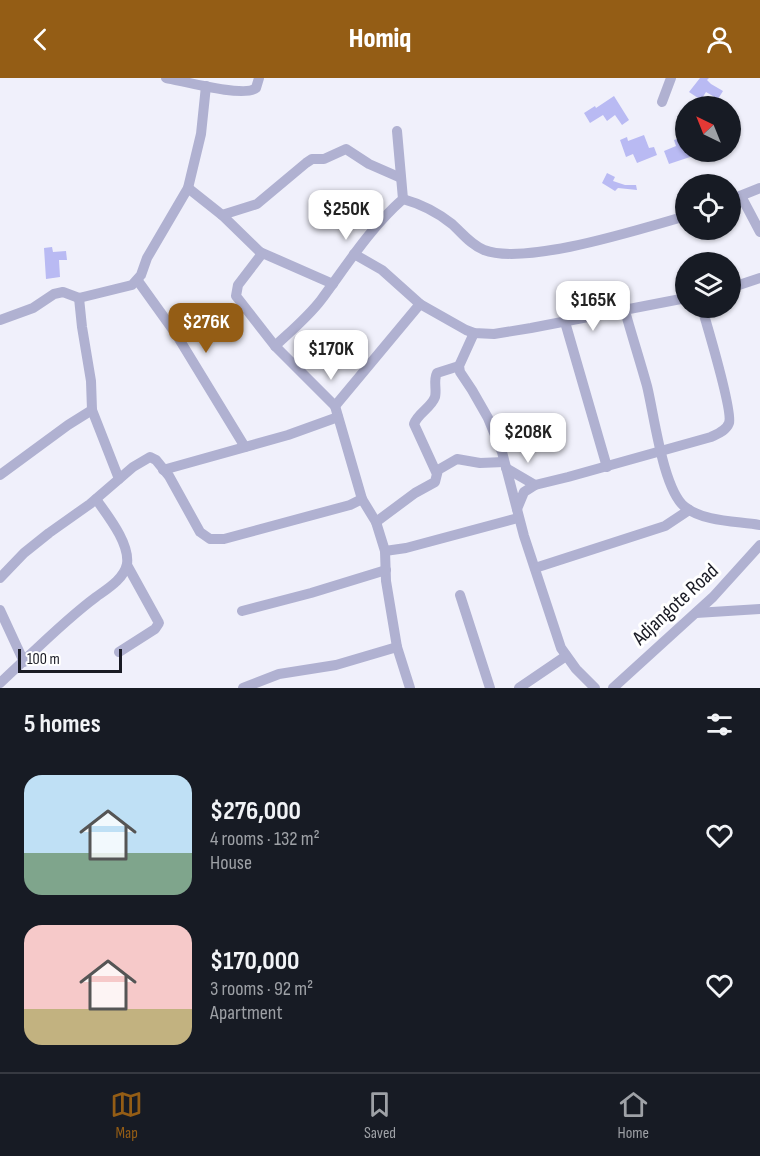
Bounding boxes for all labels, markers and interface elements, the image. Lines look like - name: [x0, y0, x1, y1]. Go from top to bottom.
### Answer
- icon: back: [24, 23, 57, 56]
- text: Homiq: [349, 23, 411, 55]
- icon: person: [703, 23, 736, 56]
- north arrow: [675, 96, 741, 162]
- map controls: [675, 96, 741, 318]
- button: locate: [675, 174, 741, 240]
- pin: $250K: [304, 190, 388, 241]
- text: $250K: [322, 197, 370, 221]
- button: layers: [675, 252, 741, 318]
- pin: $165K: [551, 281, 635, 332]
- text: $165K: [570, 288, 616, 312]
- pin: $276K: [164, 303, 248, 354]
- text: $276K: [183, 310, 229, 334]
- pin: $170K: [289, 330, 373, 381]
- text: $170K: [308, 337, 354, 361]
- pin: $208K: [486, 413, 570, 464]
- text: $208K: [504, 420, 552, 444]
- street label: Adjangote Road: [626, 558, 723, 651]
- scale bar: [18, 646, 122, 674]
- text: 100 m: [27, 650, 60, 669]
- icon: filters: [703, 708, 736, 741]
- text: 5 homes: [24, 709, 101, 740]
- text: $276,000: [210, 796, 301, 827]
- icon: home: [72, 799, 144, 871]
- icon: heart: [703, 819, 736, 852]
- text: 4 rooms · 132 m²: [210, 827, 320, 851]
- text: House: [210, 851, 252, 875]
- text: $170,000: [210, 946, 299, 977]
- icon: home: [72, 949, 144, 1021]
- icon: heart: [703, 969, 736, 1002]
- text: 3 rooms · 92 m²: [210, 977, 313, 1001]
- text: Apartment: [210, 1001, 283, 1025]
- tab: Map: [110, 1088, 143, 1143]
- tab: Saved: [363, 1088, 396, 1143]
- tab: Home: [617, 1088, 650, 1143]

